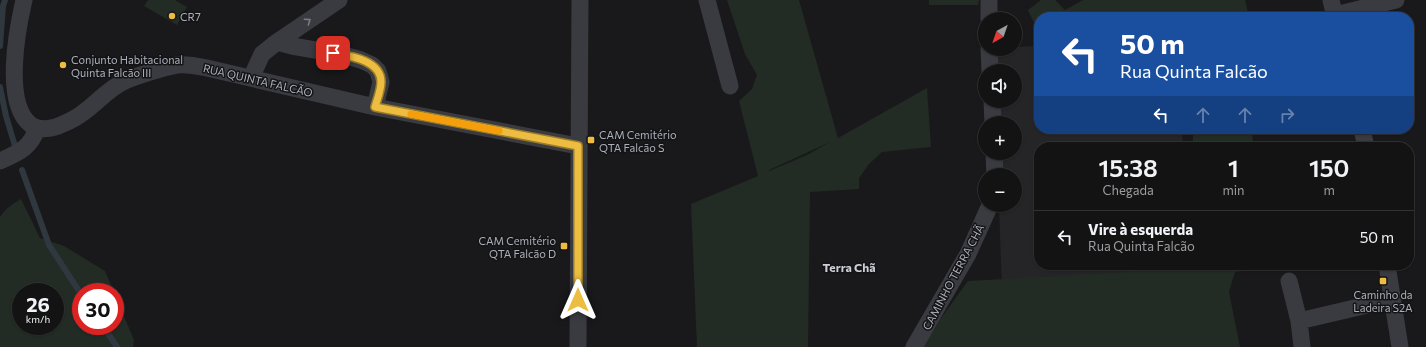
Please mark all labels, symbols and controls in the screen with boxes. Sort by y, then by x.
place label: CR7 [180,10,201,23]
marker: CR7 [167,11,177,21]
north arrow [978,12,1022,56]
map controls [978,12,1022,212]
one-way arrow [303,19,310,26]
text: 50 m [1120,26,1185,60]
icon: left [1054,28,1106,80]
pin [316,36,350,70]
icon: arrive [322,42,344,64]
place label: Conjunto Habitacional Quinta Falcão III [71,53,183,79]
marker: Conjunto Habitacional Quinta Falcão III [58,60,68,70]
text: Rua Quinta Falcão [1120,60,1268,82]
street label: RUA QUINTA FALCÃO [202,61,314,99]
button: sound [978,64,1022,108]
icon: left [1150,104,1172,126]
icon: ahead [1192,104,1214,126]
icon: ahead [1234,104,1256,126]
icon: right [1276,104,1298,126]
button: + [978,116,1022,160]
place label: CAM Cemitério QTA Falcão S [599,128,677,154]
marker: CAM Cemitério QTA Falcão S [586,135,596,145]
text: 15:38 [1099,153,1158,182]
text: 1 [1228,153,1239,182]
text: 150 [1309,153,1349,182]
button: − [978,168,1022,212]
text: Chegada [1103,182,1154,198]
text: min [1222,182,1245,198]
text: m [1324,182,1335,198]
text: Vire à esquerda [1088,220,1193,238]
street label: CAMINHO TERRA CHÃ [920,222,987,332]
icon: left [1054,226,1076,248]
text: 50 m [1360,228,1394,246]
place label: CAM Cemitério QTA Falcão D [478,234,556,260]
text: Rua Quinta Falcão [1088,238,1195,254]
marker: CAM Cemitério QTA Falcão D [559,241,569,251]
district label: Terra Chã [823,260,875,274]
marker: Caminho da Ladeira S2A [1378,276,1388,286]
position arrow [557,279,599,321]
speed limit sign: 30 [72,283,124,335]
place label: Caminho da Ladeira S2A [1353,288,1413,314]
text: 26 [26,292,50,316]
text: km/h [26,313,50,325]

